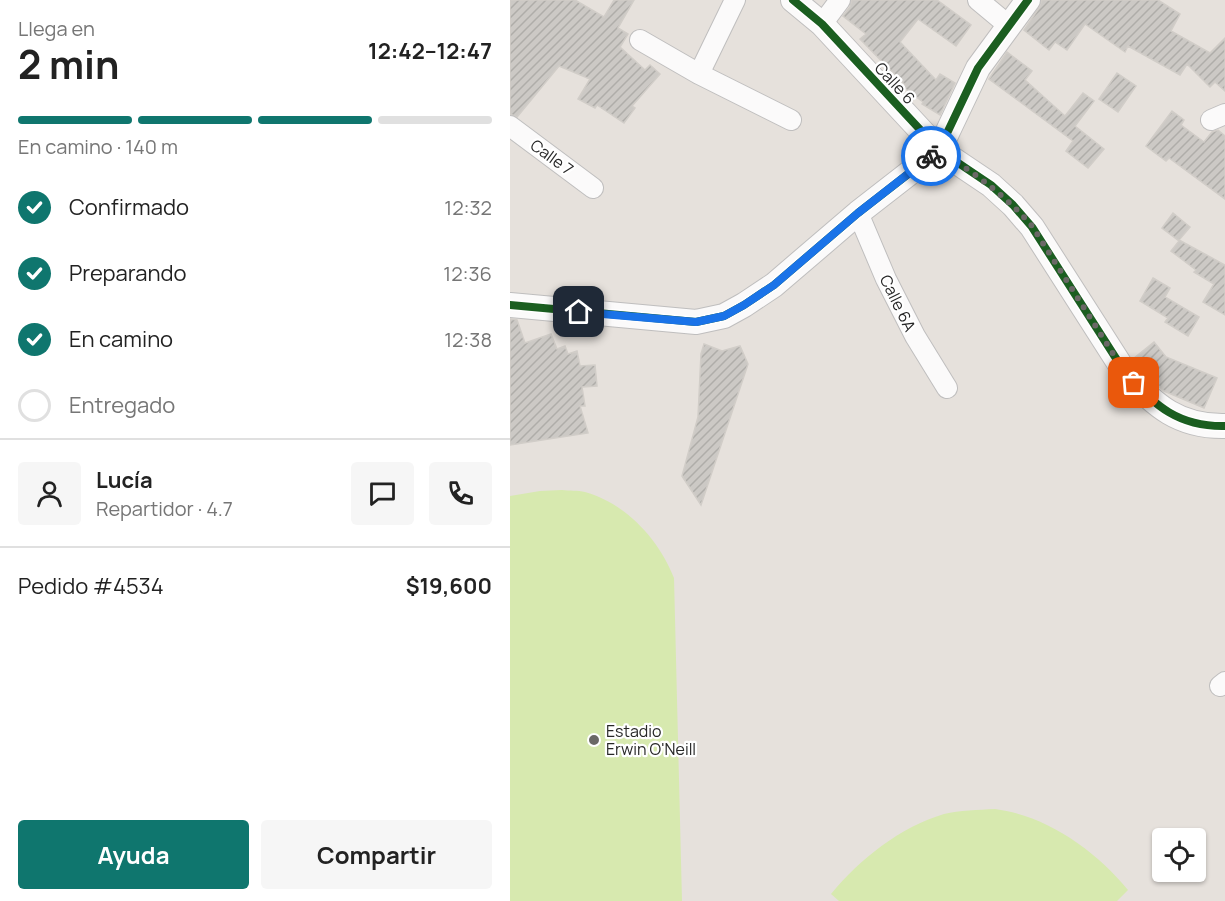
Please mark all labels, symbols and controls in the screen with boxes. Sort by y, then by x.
text: Llega en [18,15,95,42]
text: 12:42–12:47 [368,36,492,66]
text: 2 min [18,37,119,91]
street label: Calle 6 [870,57,920,109]
courier [901,126,961,186]
text: En camino · 140 m [18,133,178,160]
street label: Calle 7 [526,134,578,180]
icon: bike [915,140,948,173]
icon: check [18,191,51,224]
text: Confirmado [69,192,189,222]
text: 12:32 [444,194,492,221]
icon: check [18,257,51,290]
text: Preparando [69,258,187,288]
text: 12:36 [443,260,492,287]
street label: Calle 6A [875,271,921,335]
pin [553,286,604,337]
icon: home [562,295,595,328]
icon: check [18,323,51,356]
text: En camino [69,324,173,354]
text: 12:38 [444,326,492,353]
pin [1108,357,1159,408]
icon: bag [1117,366,1150,399]
text: Entregado [69,390,175,420]
button: person [18,462,81,525]
button: chat [351,462,414,525]
button: phone [429,462,492,525]
text: Lucía [96,465,153,495]
text: Repartidor · 4.7 [96,495,233,522]
text: Pedido #4534 [18,571,164,601]
text: $19,600 [406,571,492,601]
place label: Estadio Erwin O'Neill [606,720,696,760]
marker: Estadio Erwin O'Neill [587,733,601,747]
button: Ayuda [18,820,249,889]
button: Compartir [261,820,492,889]
map controls [1152,828,1206,882]
button: locate [1152,828,1206,882]

